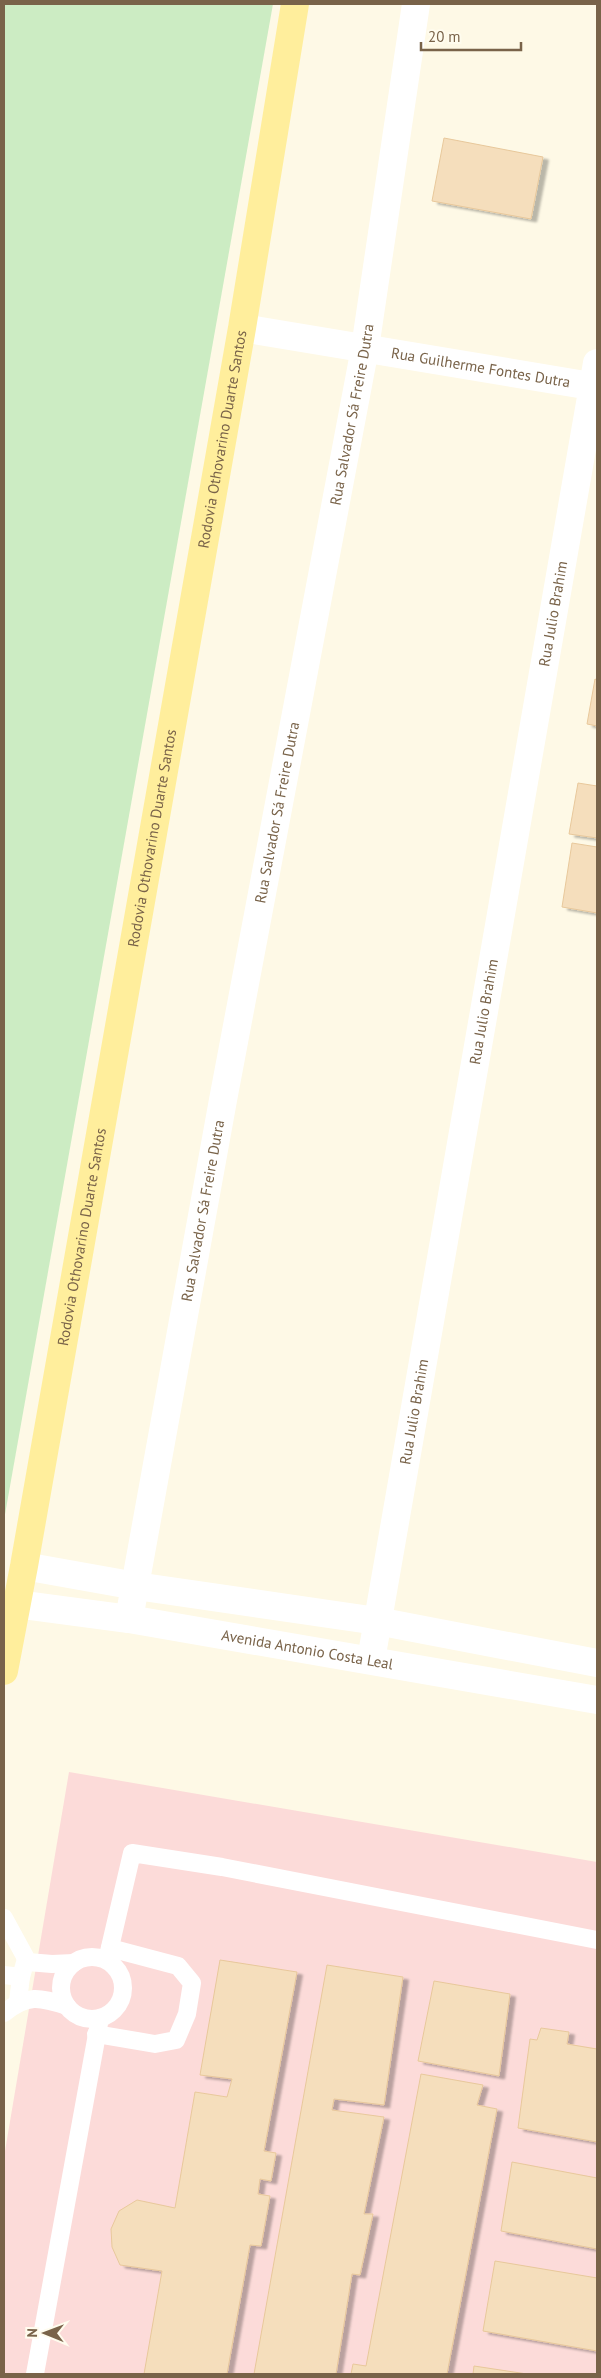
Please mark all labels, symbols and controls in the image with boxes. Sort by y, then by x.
scale bar [421,20,521,52]
text: 20 m [428,27,461,46]
street label: Rua Salvador Sá Freire Dutra [326,322,377,507]
street label: Rodovia Othovarino Duarte Santos [193,329,250,550]
street label: Rua Guilherme Fontes Dutra [390,343,572,391]
street label: Rua Julio Brahim [534,559,571,668]
street label: Rua Salvador Sá Freire Dutra [250,720,303,905]
street label: Rodovia Othovarino Duarte Santos [123,728,180,948]
street label: Rua Julio Brahim [465,957,502,1066]
street label: Rua Salvador Sá Freire Dutra [177,1118,228,1303]
street label: Rodovia Othovarino Duarte Santos [53,1126,110,1347]
street label: Rua Julio Brahim [395,1357,432,1466]
street label: Avenida Antonio Costa Leal [220,1625,395,1674]
north arrow [20,2308,70,2358]
text: N [23,2328,41,2338]

